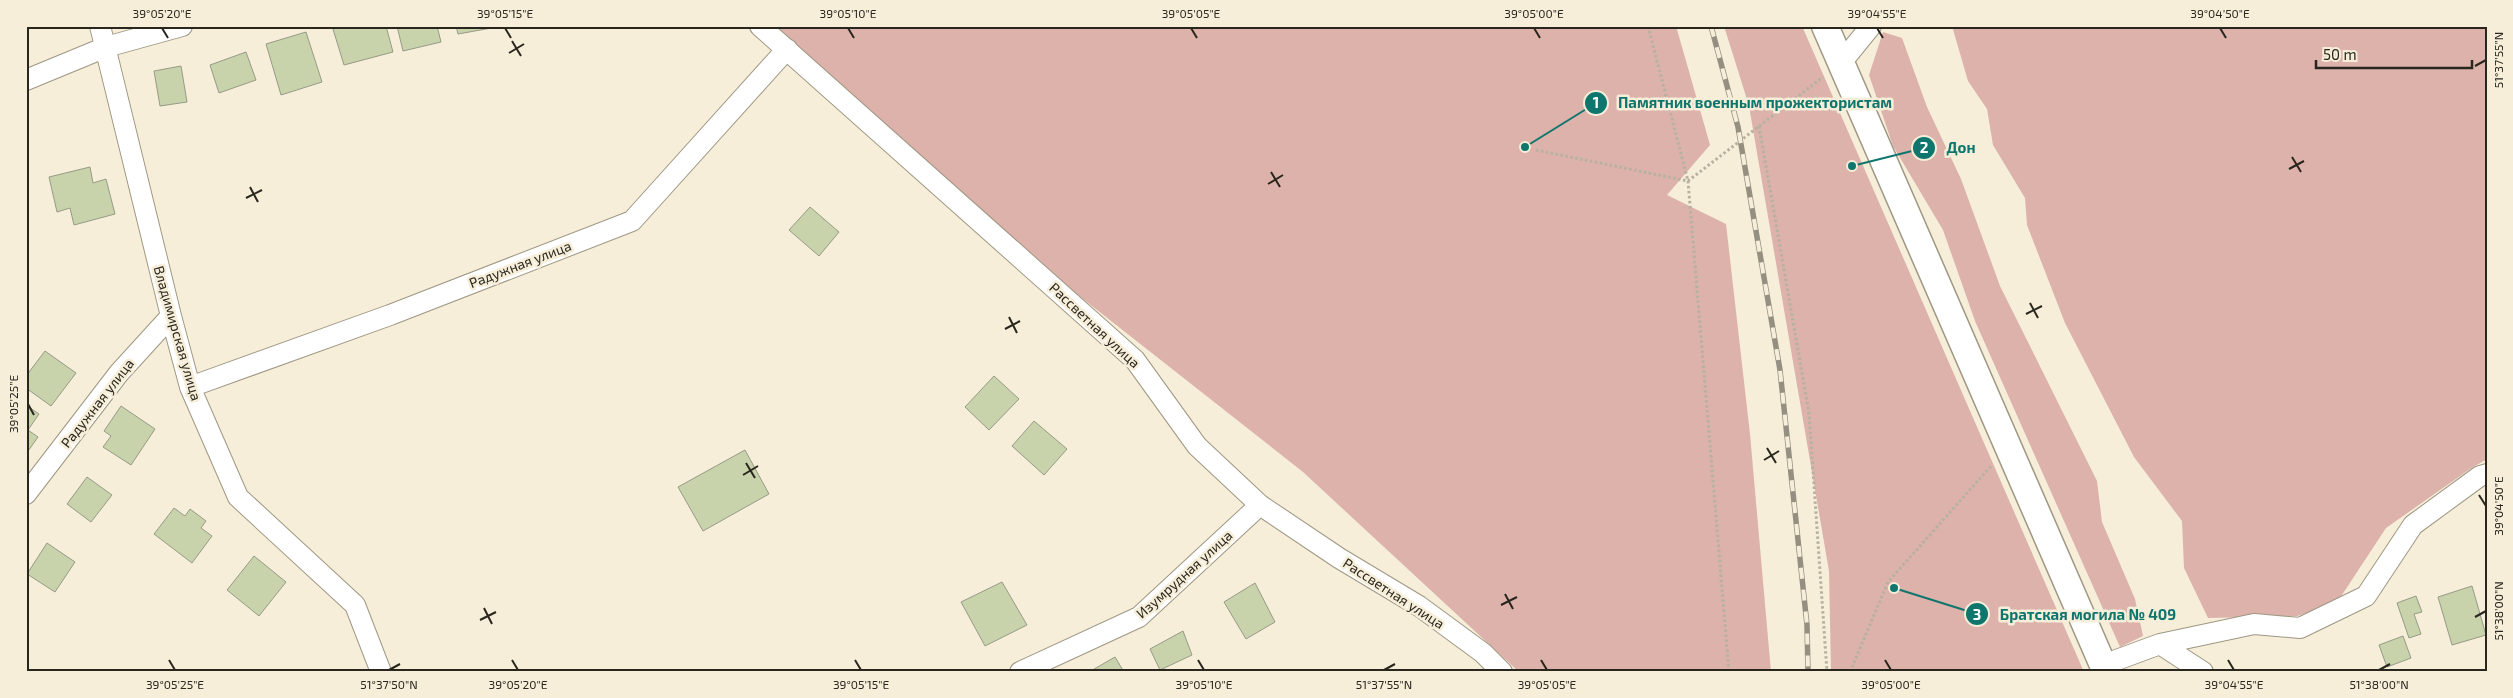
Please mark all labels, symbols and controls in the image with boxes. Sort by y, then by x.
text: 39°05'20"E [132,6,192,20]
text: 39°05'15"E [477,6,533,20]
text: 39°05'10"E [819,6,877,20]
text: 39°05'05"E [1162,6,1221,20]
text: 39°05'00"E [1504,6,1564,20]
text: 39°04'55"E [1848,6,1907,20]
text: 39°04'50"E [2190,6,2250,20]
text: 51°37'55"N [2491,32,2505,88]
scale bar [2316,38,2472,70]
text: 50 m [2323,45,2357,63]
callout: Памятник военным прожектористам [1583,88,1902,118]
text: 1 [1593,93,1599,111]
text: Памятник военным прожектористам [1618,93,1892,111]
callout: Дон [1911,133,1985,163]
text: 2 [1920,138,1929,156]
text: Дон [1946,138,1976,156]
street label: Радужная улица [466,237,574,291]
street label: Владимирская улица [151,264,205,402]
street label: Рассветная улица [1046,279,1144,371]
street label: Радужная улица [57,355,137,451]
text: 39°05'25"E [6,375,20,433]
text: 39°04'50"E [2491,476,2505,536]
street label: Изумрудная улица [1132,526,1236,622]
street label: Рассветная улица [1340,554,1448,632]
text: 51°38'00"N [2491,581,2505,641]
callout: Братская могила № 409 [1965,599,2186,629]
text: 3 [1973,605,1981,623]
text: Братская могила № 409 [2000,605,2176,623]
text: 39°05'25"E [146,677,204,691]
text: 51°37'50"N [360,677,418,691]
text: 39°05'20"E [488,677,548,691]
text: 39°05'15"E [833,677,889,691]
text: 39°05'10"E [1175,677,1233,691]
text: 51°37'55"N [1356,677,1412,691]
text: 39°05'05"E [1518,677,1577,691]
text: 39°05'00"E [1861,677,1921,691]
text: 39°04'55"E [2205,677,2264,691]
text: 51°38'00"N [2349,677,2409,691]

